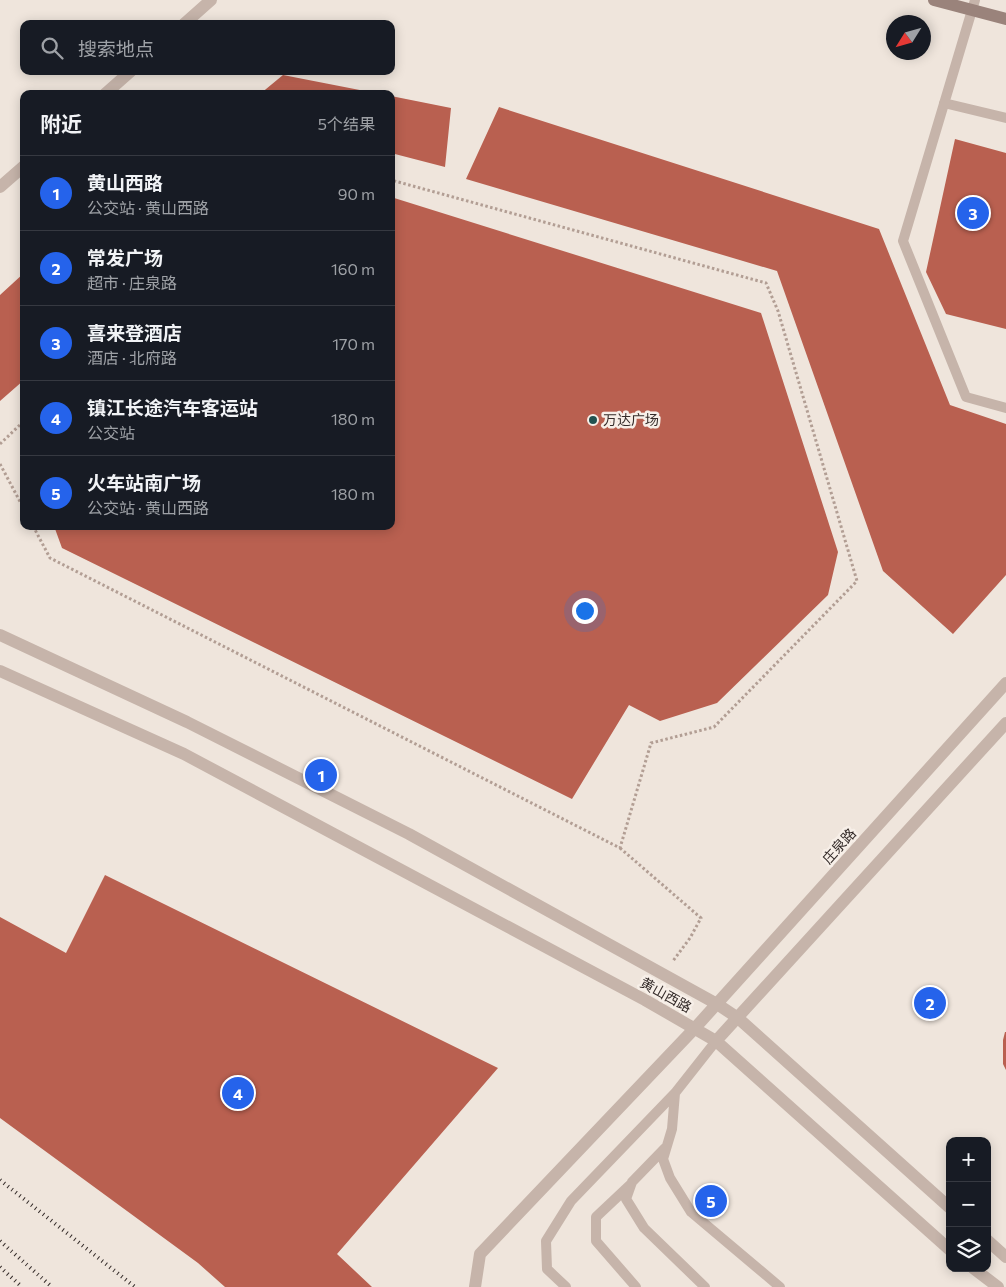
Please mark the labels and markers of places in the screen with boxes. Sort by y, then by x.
pin: 3 [957,194,989,232]
place label: 万达广场 [603,411,659,428]
marker: 万达广场 [587,414,599,426]
pin: 1 [305,756,337,794]
pin: 2 [914,984,946,1022]
pin: 4 [222,1074,254,1112]
pin: 5 [695,1182,727,1220]

